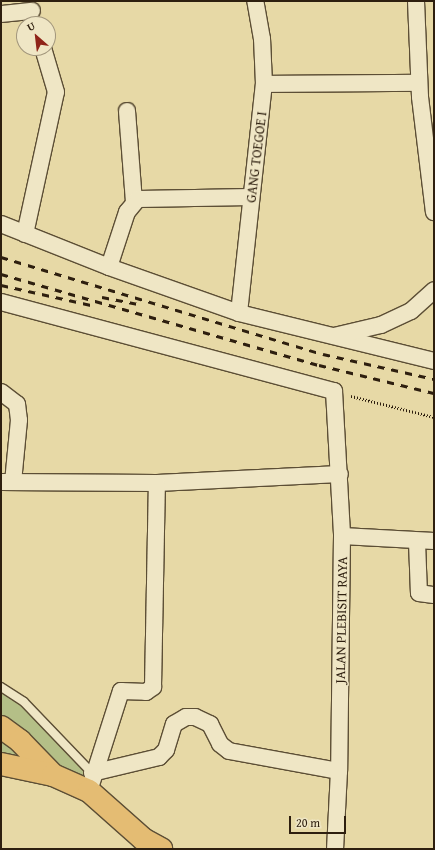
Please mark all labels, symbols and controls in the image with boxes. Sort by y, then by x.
north arrow [16,16,56,56]
text: U [24,17,38,35]
street label: GANG TOEGOE I [242,110,270,204]
street label: JALAN PLEBISIT RAYA [331,556,351,684]
scale bar [291,808,348,834]
text: 20 m [296,814,320,831]

